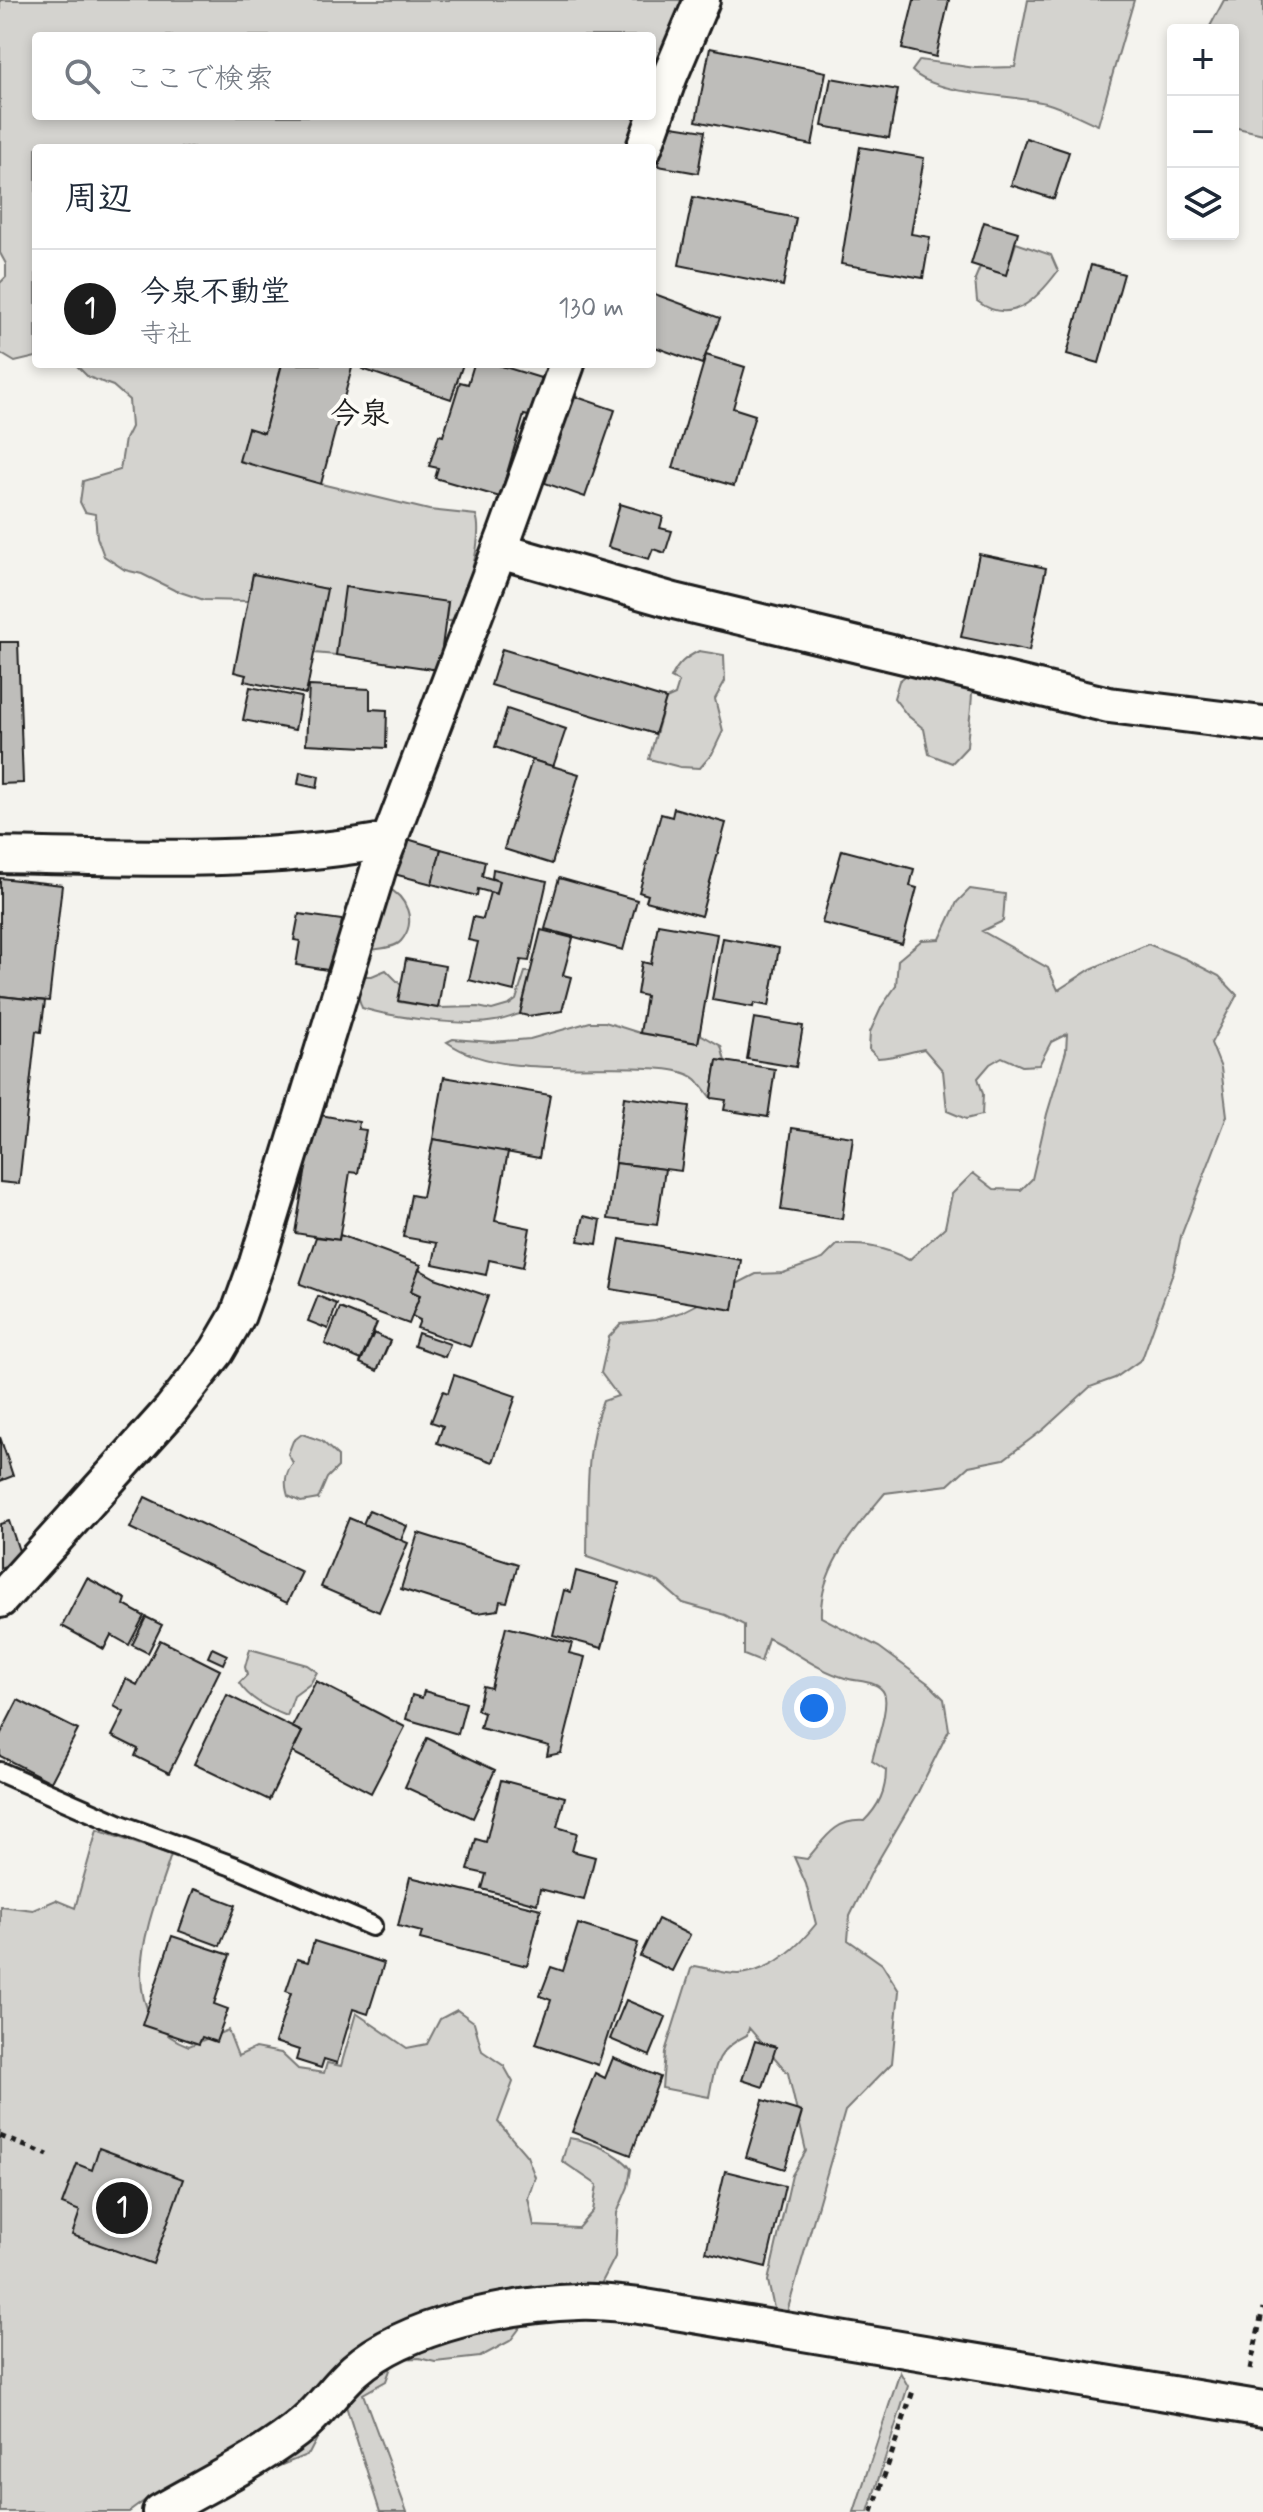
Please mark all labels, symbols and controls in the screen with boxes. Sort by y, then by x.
map controls [1167,24,1239,240]
button: + [1167,24,1239,96]
search box [32,32,656,120]
icon: search [60,54,104,98]
text: ここで検索 [124,60,274,99]
button: − [1167,96,1239,168]
button: layers [1167,168,1239,240]
text: 周辺 [64,177,132,222]
text: 今泉不動堂 [140,273,290,312]
text: 1 [84,292,96,326]
text: 130 m [558,292,624,326]
text: 寺社 [140,318,192,352]
district label: 今泉 [330,395,390,434]
your location [794,1688,834,1728]
pin: 1 [96,2178,148,2238]

